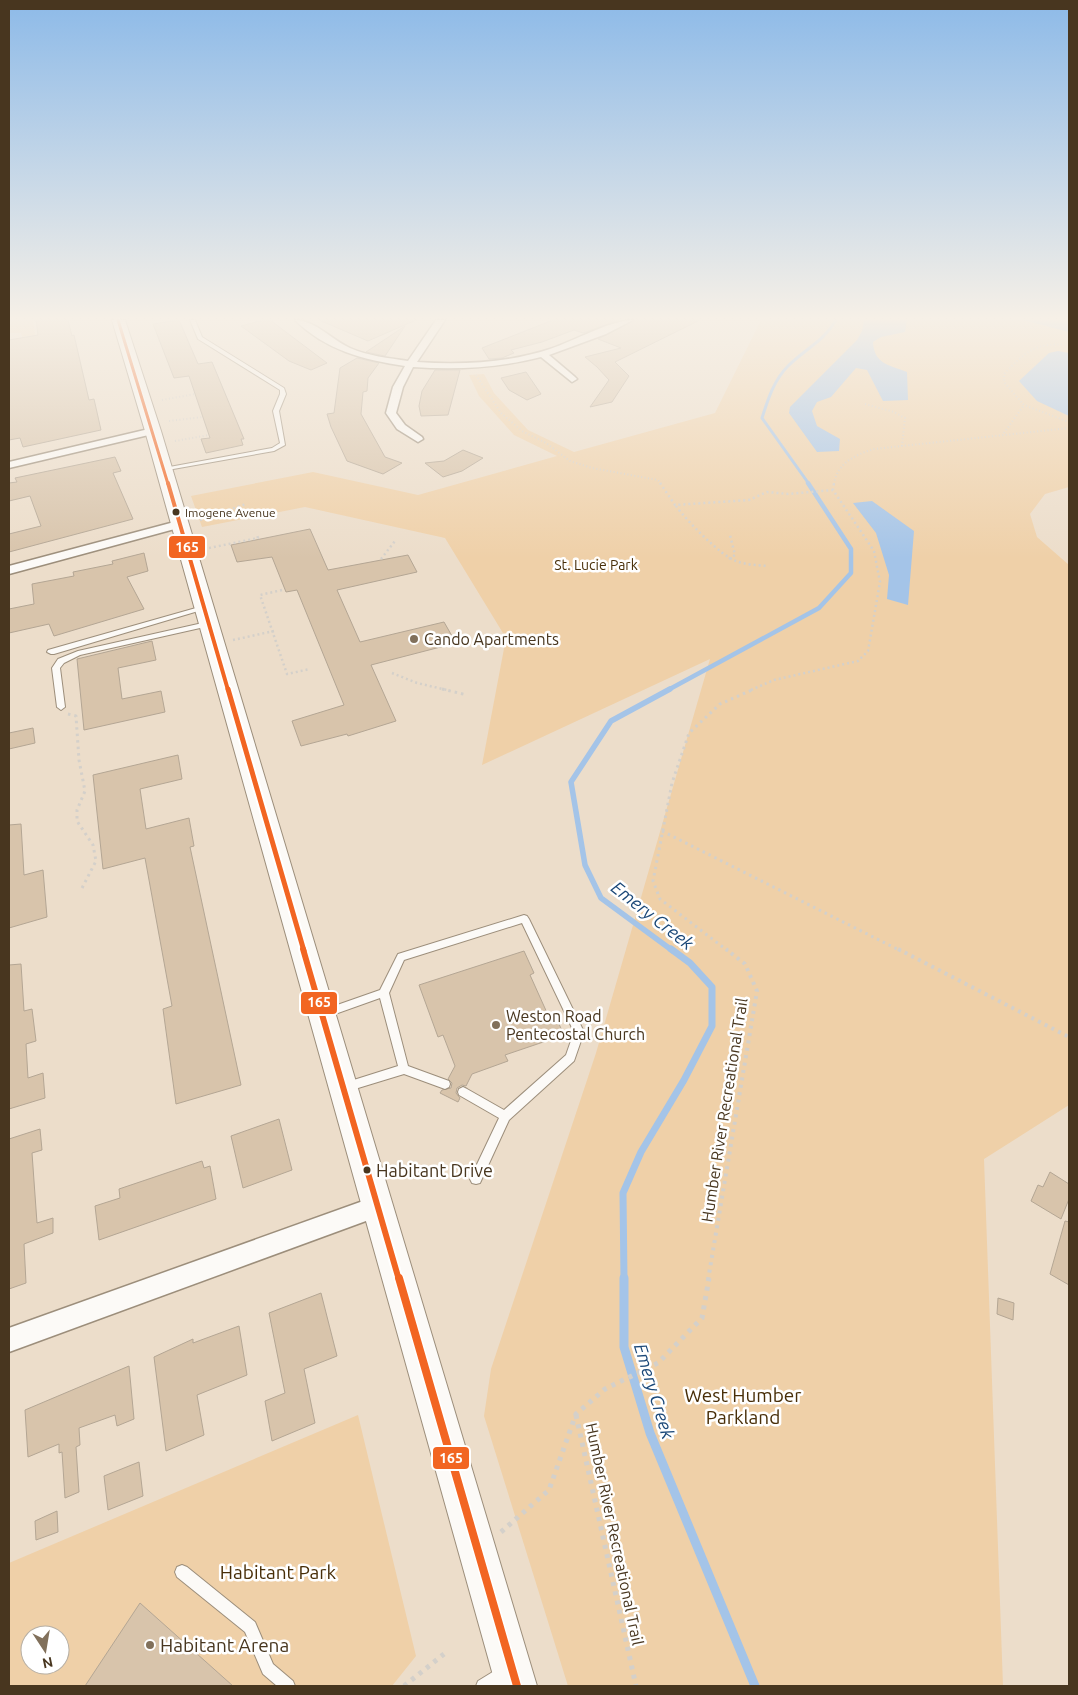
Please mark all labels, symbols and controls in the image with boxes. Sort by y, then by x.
place label: Imogene Avenue [185,506,276,519]
marker: Imogene Avenue [171,507,181,517]
line badge: 165 [168,535,206,559]
text: 165 [175,539,199,555]
park label: St. Lucie Park [554,557,638,573]
place label: Cando Apartments [424,630,559,648]
marker: Cando Apartments [408,633,420,645]
water label: Emery Creek [608,877,699,954]
line badge: 165 [300,991,338,1015]
text: 165 [307,994,331,1010]
street label: Humber River Recreational Trail [697,997,751,1223]
place label: Weston Road Pentecostal Church [506,1007,645,1043]
marker: Weston Road Pentecostal Church [490,1019,502,1031]
place label: Habitant Drive [376,1160,493,1180]
marker: Habitant Drive [362,1165,372,1175]
water label: Emery Creek [631,1341,679,1442]
park label: West Humber Parkland [684,1384,802,1428]
street label: Humber River Recreational Trail [583,1421,647,1647]
line badge: 165 [432,1446,470,1470]
text: 165 [439,1450,463,1466]
park label: Habitant Park [220,1561,337,1583]
north arrow [20,1625,70,1675]
place label: Habitant Arena [160,1634,289,1656]
marker: Habitant Arena [144,1639,156,1651]
text: N [41,1654,54,1672]

